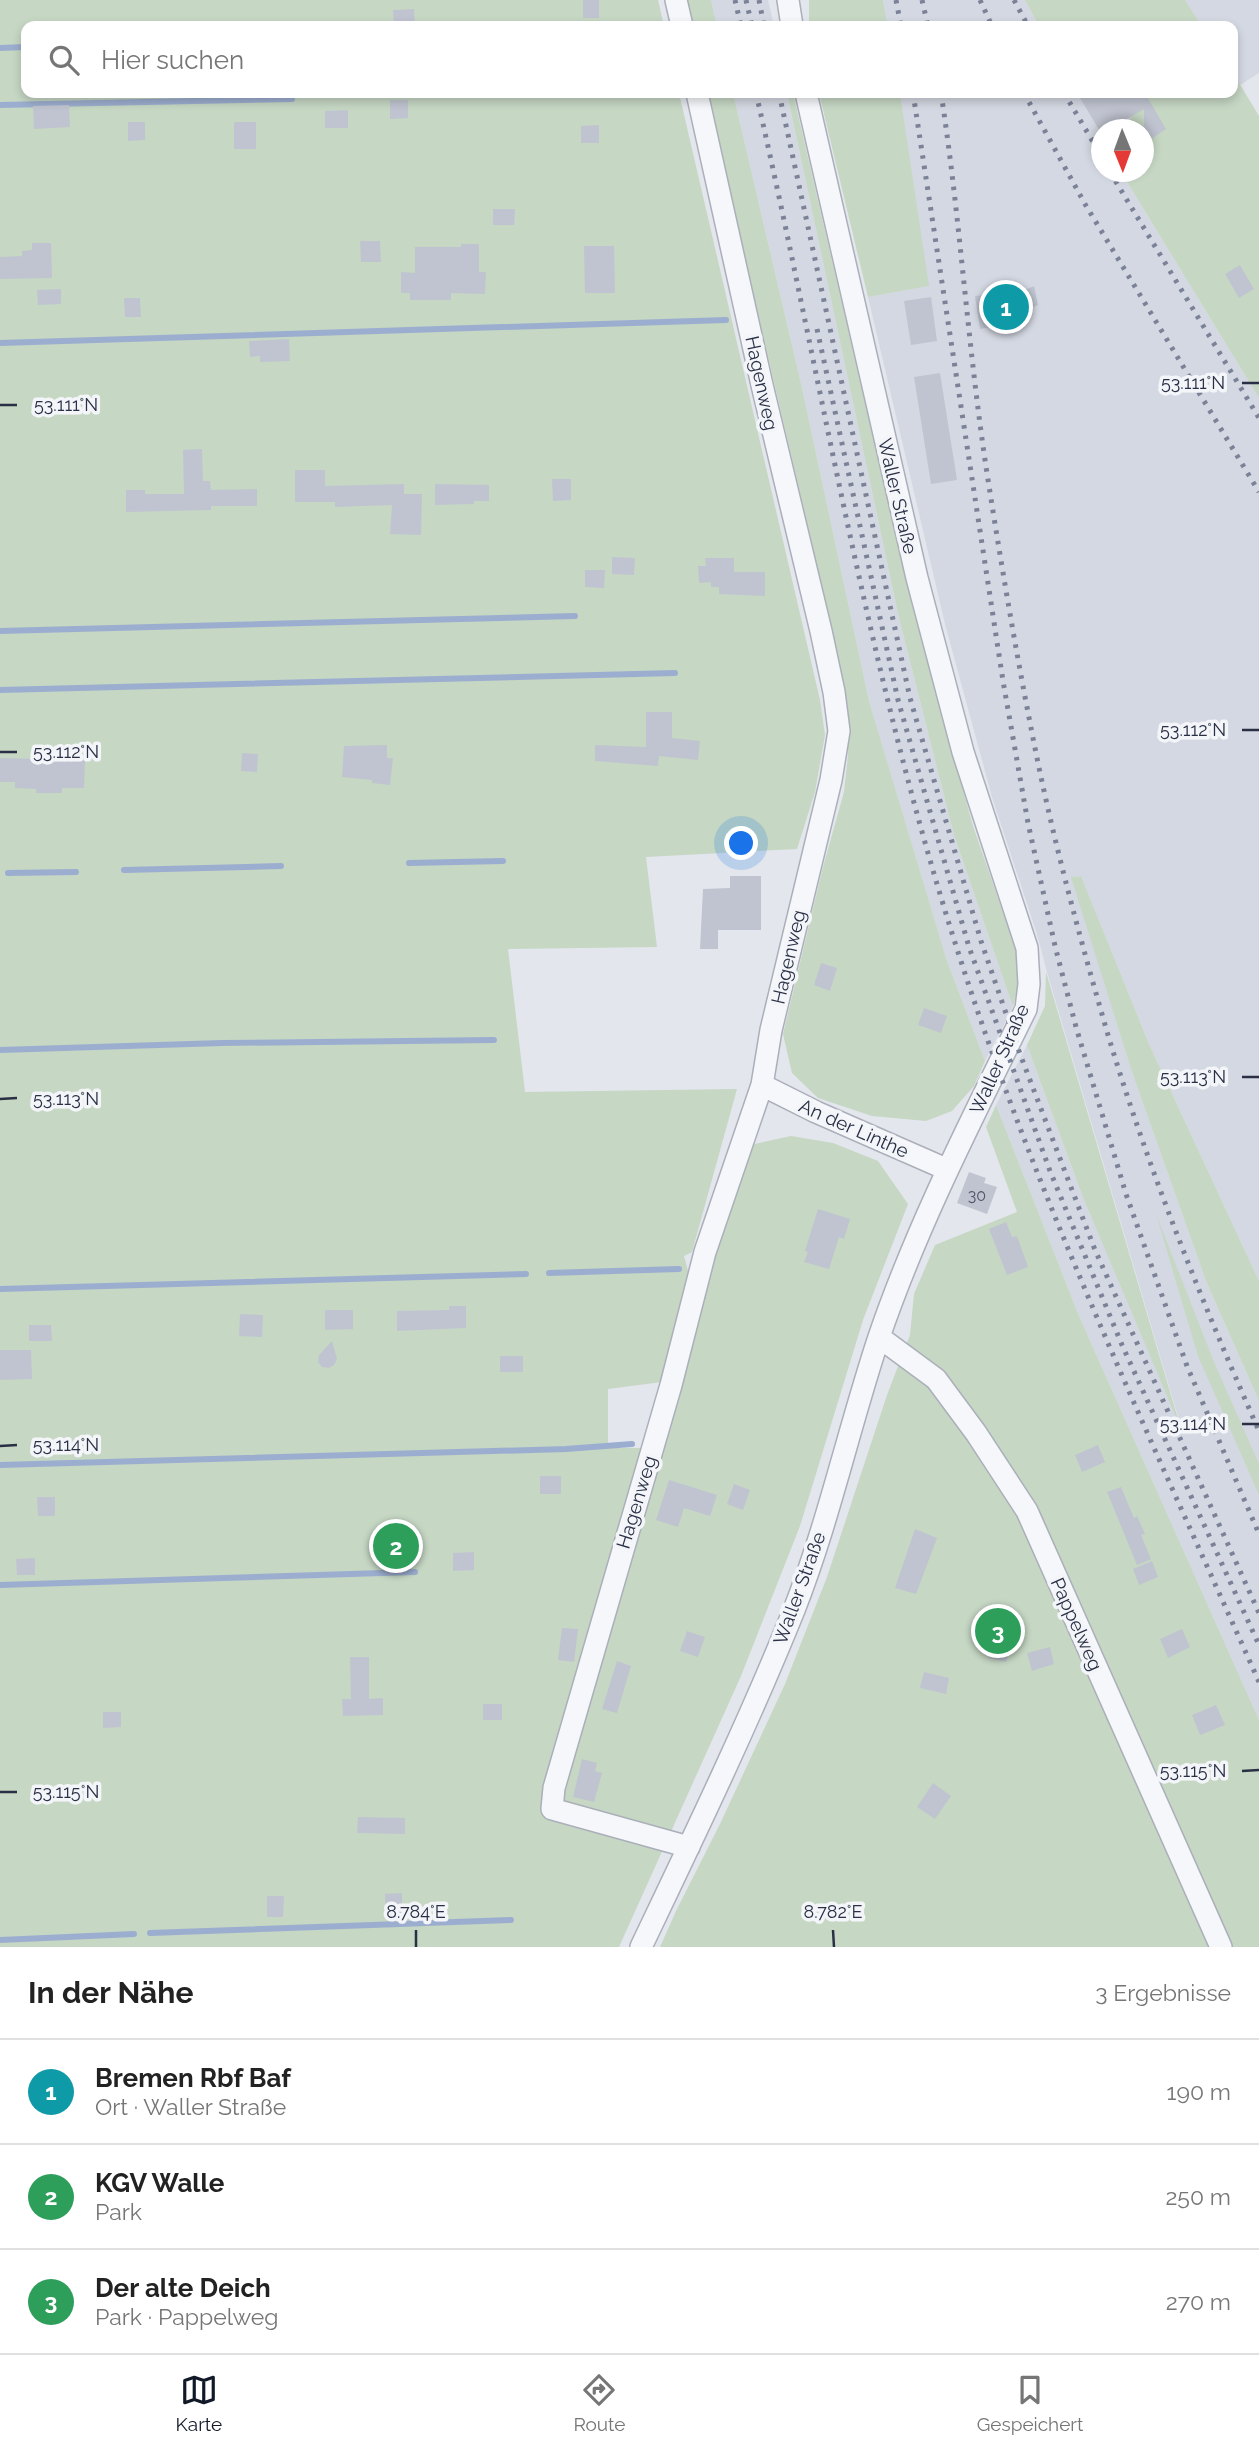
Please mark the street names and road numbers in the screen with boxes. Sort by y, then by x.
street label: Hagenweg [741,334,783,432]
street label: Waller Straße [874,436,922,556]
street label: Hagenweg [766,908,810,1006]
street label: Waller Straße [965,1001,1033,1117]
street label: An der Linthe [796,1094,912,1162]
street label: Hagenweg [611,1453,661,1551]
street label: Waller Straße [768,1529,830,1647]
street label: Pappelweg [1047,1574,1107,1674]

